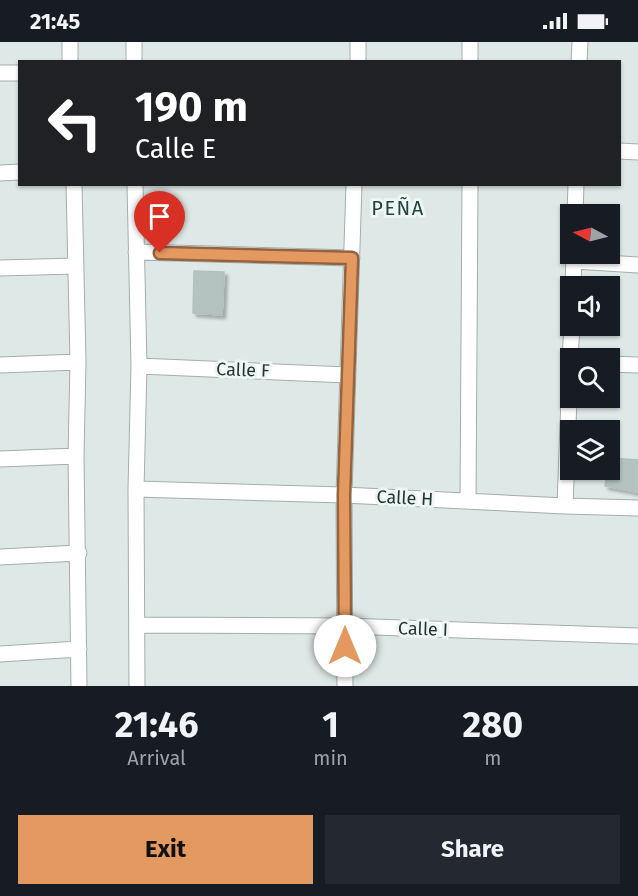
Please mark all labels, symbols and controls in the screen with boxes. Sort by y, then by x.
text: 21:45 [30,8,80,35]
text: 190 m [135,82,248,132]
icon: left [36,84,114,162]
text: Calle E [135,133,216,165]
pin [134,191,185,253]
district label: PEÑA [371,196,425,220]
icon: arrive [143,200,176,233]
north arrow [560,204,620,264]
map controls [560,204,620,480]
button: sound [560,276,620,336]
button: search [560,348,620,408]
street label: Calle F [216,358,270,382]
button: layers [560,420,620,480]
street label: Calle H [376,486,434,510]
position arrow [313,614,377,678]
street label: Calle I [398,617,448,641]
text: 21:46 [115,703,198,747]
text: 1 [322,703,339,747]
text: 280 [463,703,523,747]
text: Arrival [127,746,186,770]
text: min [313,746,348,770]
text: m [484,746,501,770]
button: Exit [18,815,313,884]
button: Share [325,815,620,884]

